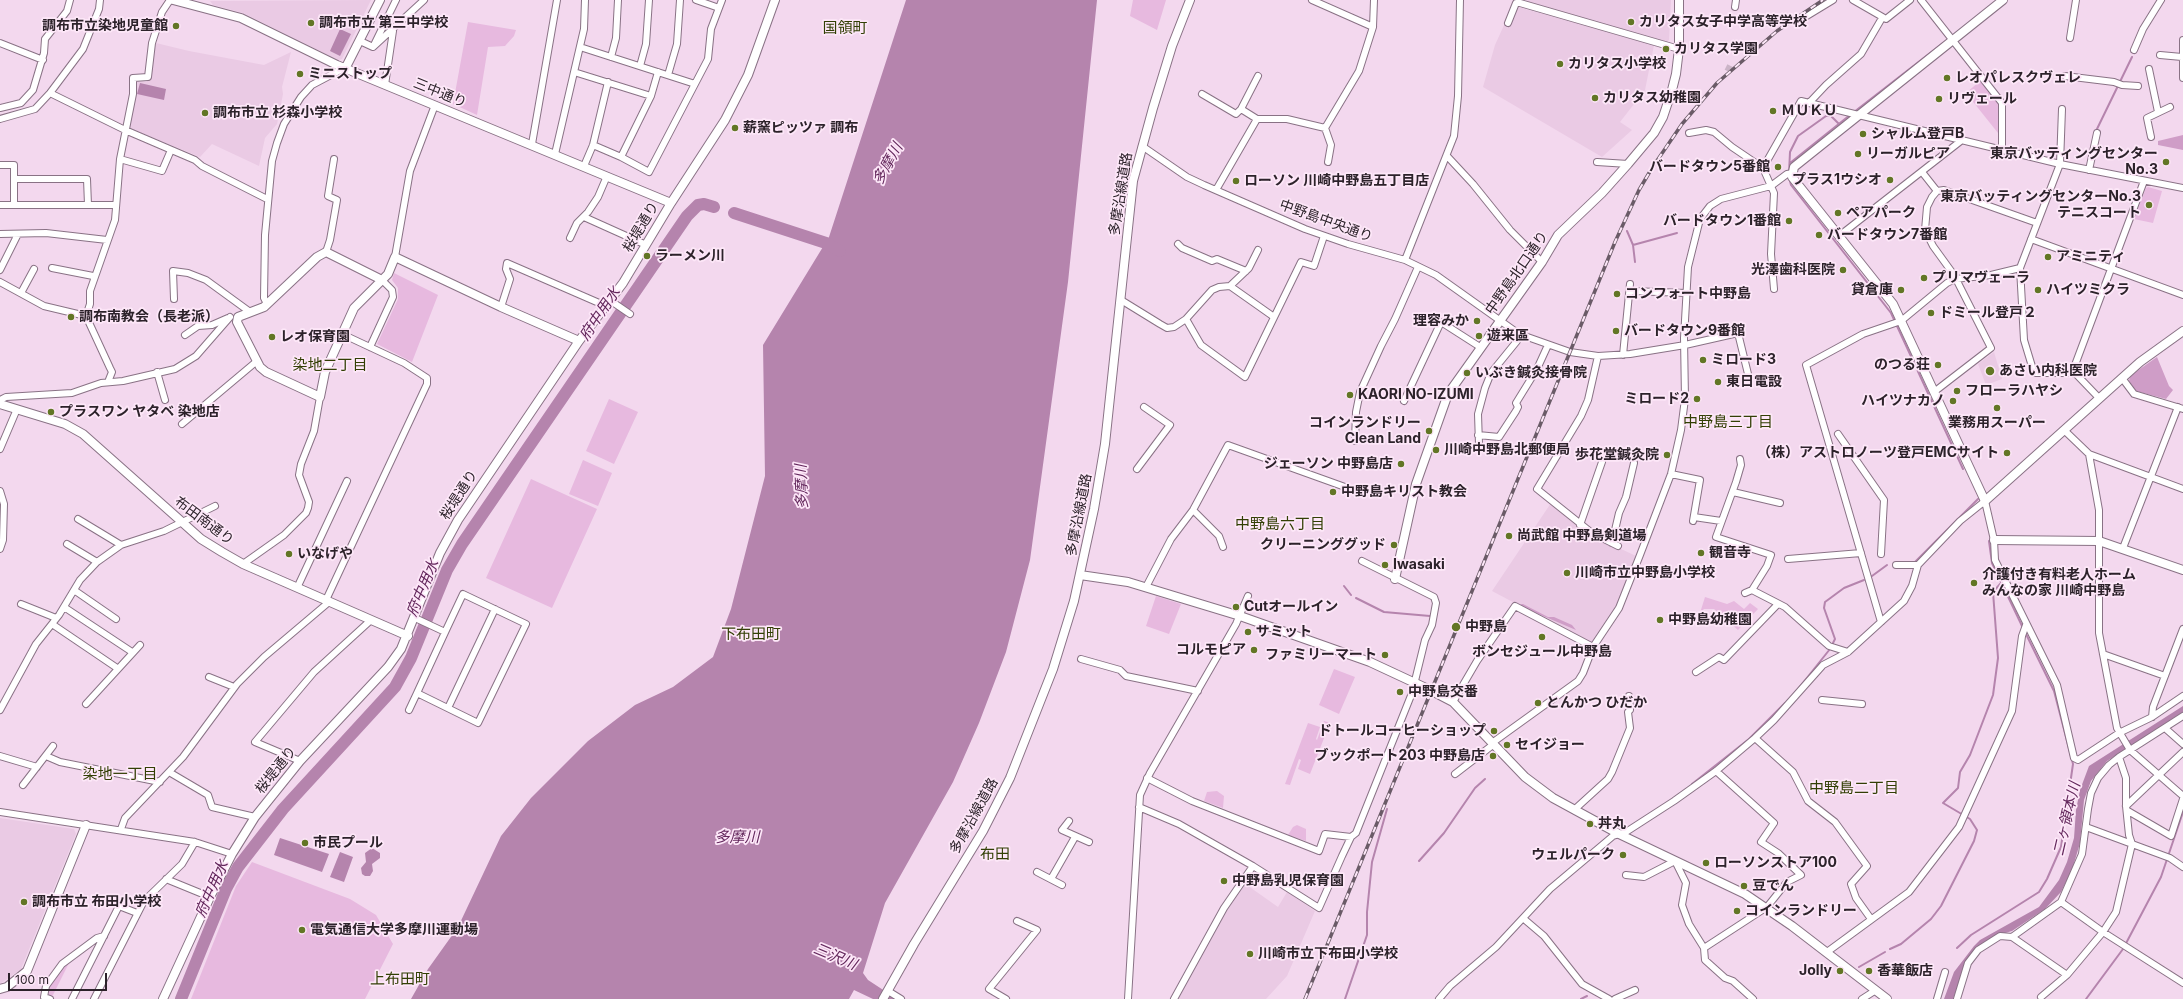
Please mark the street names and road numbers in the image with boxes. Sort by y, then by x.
street label: 三中通り [411,75,469,111]
street label: 多摩沿線道路 [1106,151,1136,237]
street label: 中野島中央通り [1277,196,1375,246]
street label: 桜堤通り [619,199,663,255]
street label: 中野島北口通り [1482,228,1552,318]
street label: 桜堤通り [437,467,481,523]
street label: 多摩沿線道路 [1063,472,1095,558]
street label: 布田南通り [171,493,237,549]
street label: 桜堤通り [252,743,300,797]
street label: 多摩沿線道路 [946,775,1002,857]

